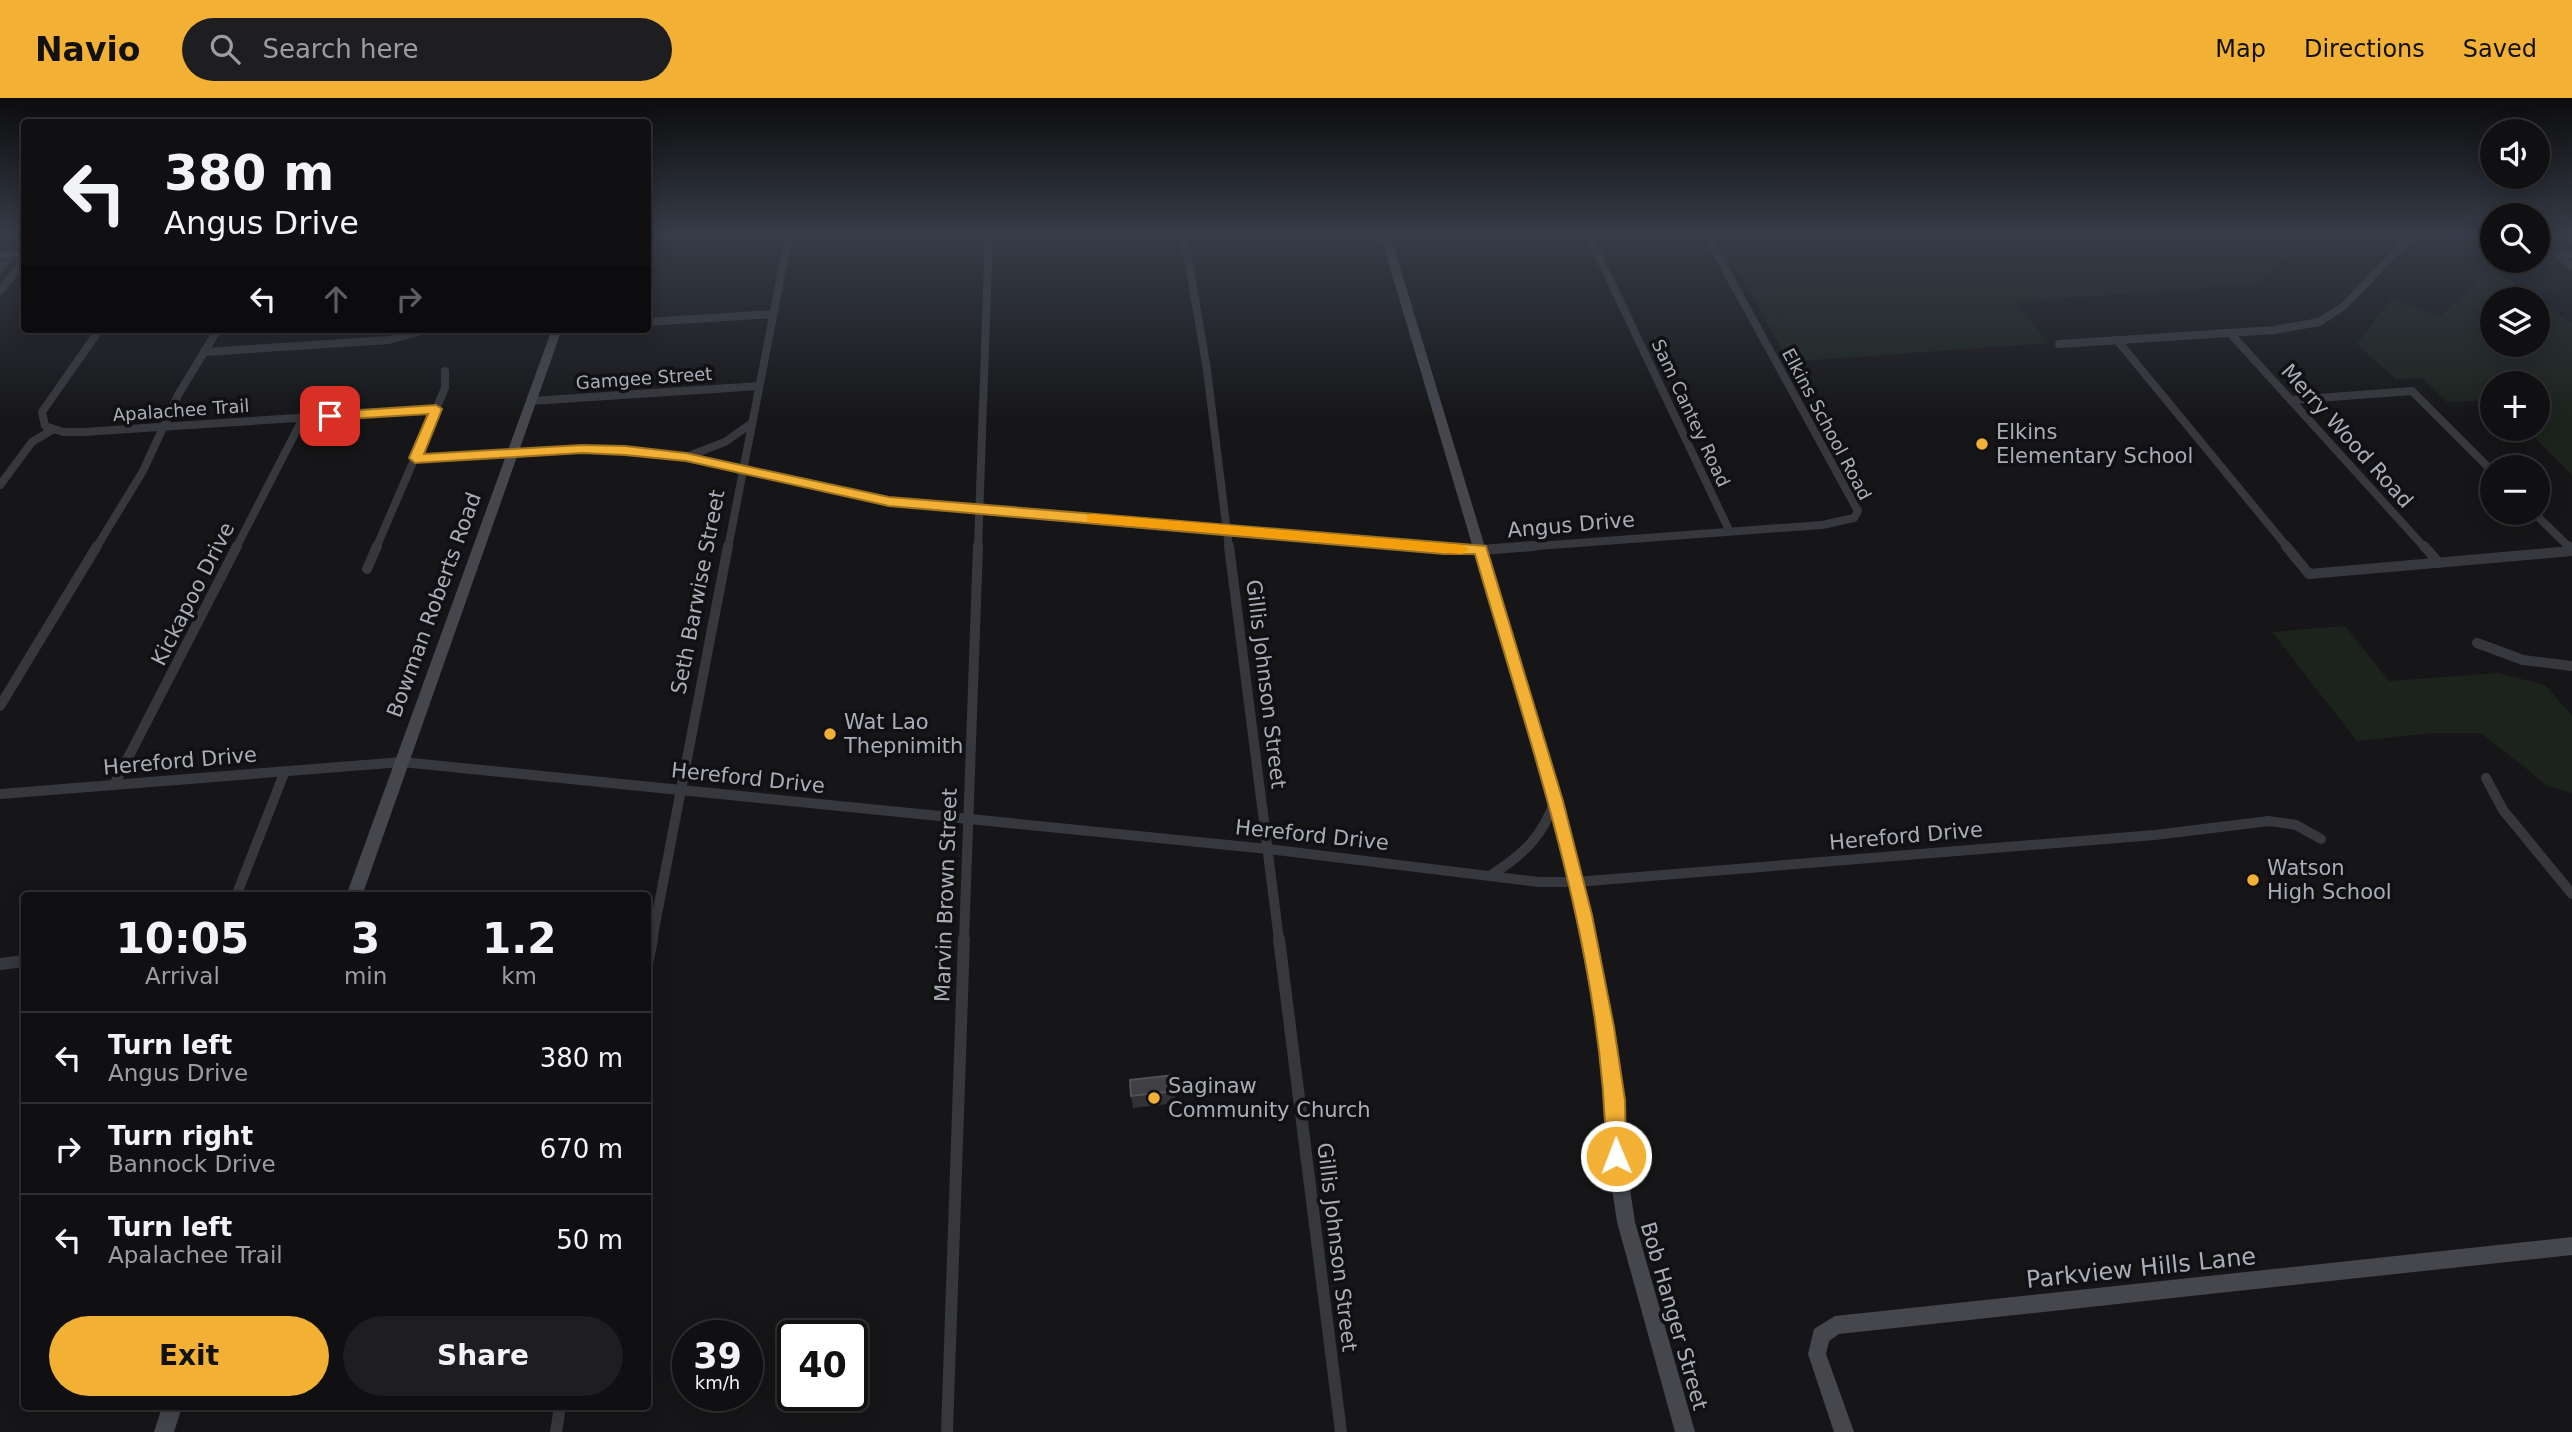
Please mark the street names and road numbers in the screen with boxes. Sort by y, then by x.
street label: Sam Cantey Road [1648,336,1734,490]
street label: Elkins School Road [1778,344,1876,504]
street label: Merry Wood Road [2276,359,2418,513]
street label: Gamgee Street [575,363,713,393]
street label: Apalachee Trail [112,395,250,425]
street label: Seth Barwise Street [666,488,730,696]
street label: Bowman Roberts Road [382,489,486,721]
street label: Angus Drive [1506,507,1636,543]
street label: Kickapoo Drive [147,518,239,670]
street label: Gillis Johnson Street [1241,578,1291,790]
street label: Hereford Drive [102,742,258,780]
street label: Hereford Drive [670,758,826,798]
street label: Marvin Brown Street [930,788,962,1002]
street label: Hereford Drive [1234,815,1390,855]
street label: Hereford Drive [1828,817,1984,855]
street label: Gillis Johnson Street [1312,1141,1362,1353]
street label: Bob Hanger Street [1636,1219,1712,1413]
street label: Parkview Hills Lane [2025,1242,2257,1294]

